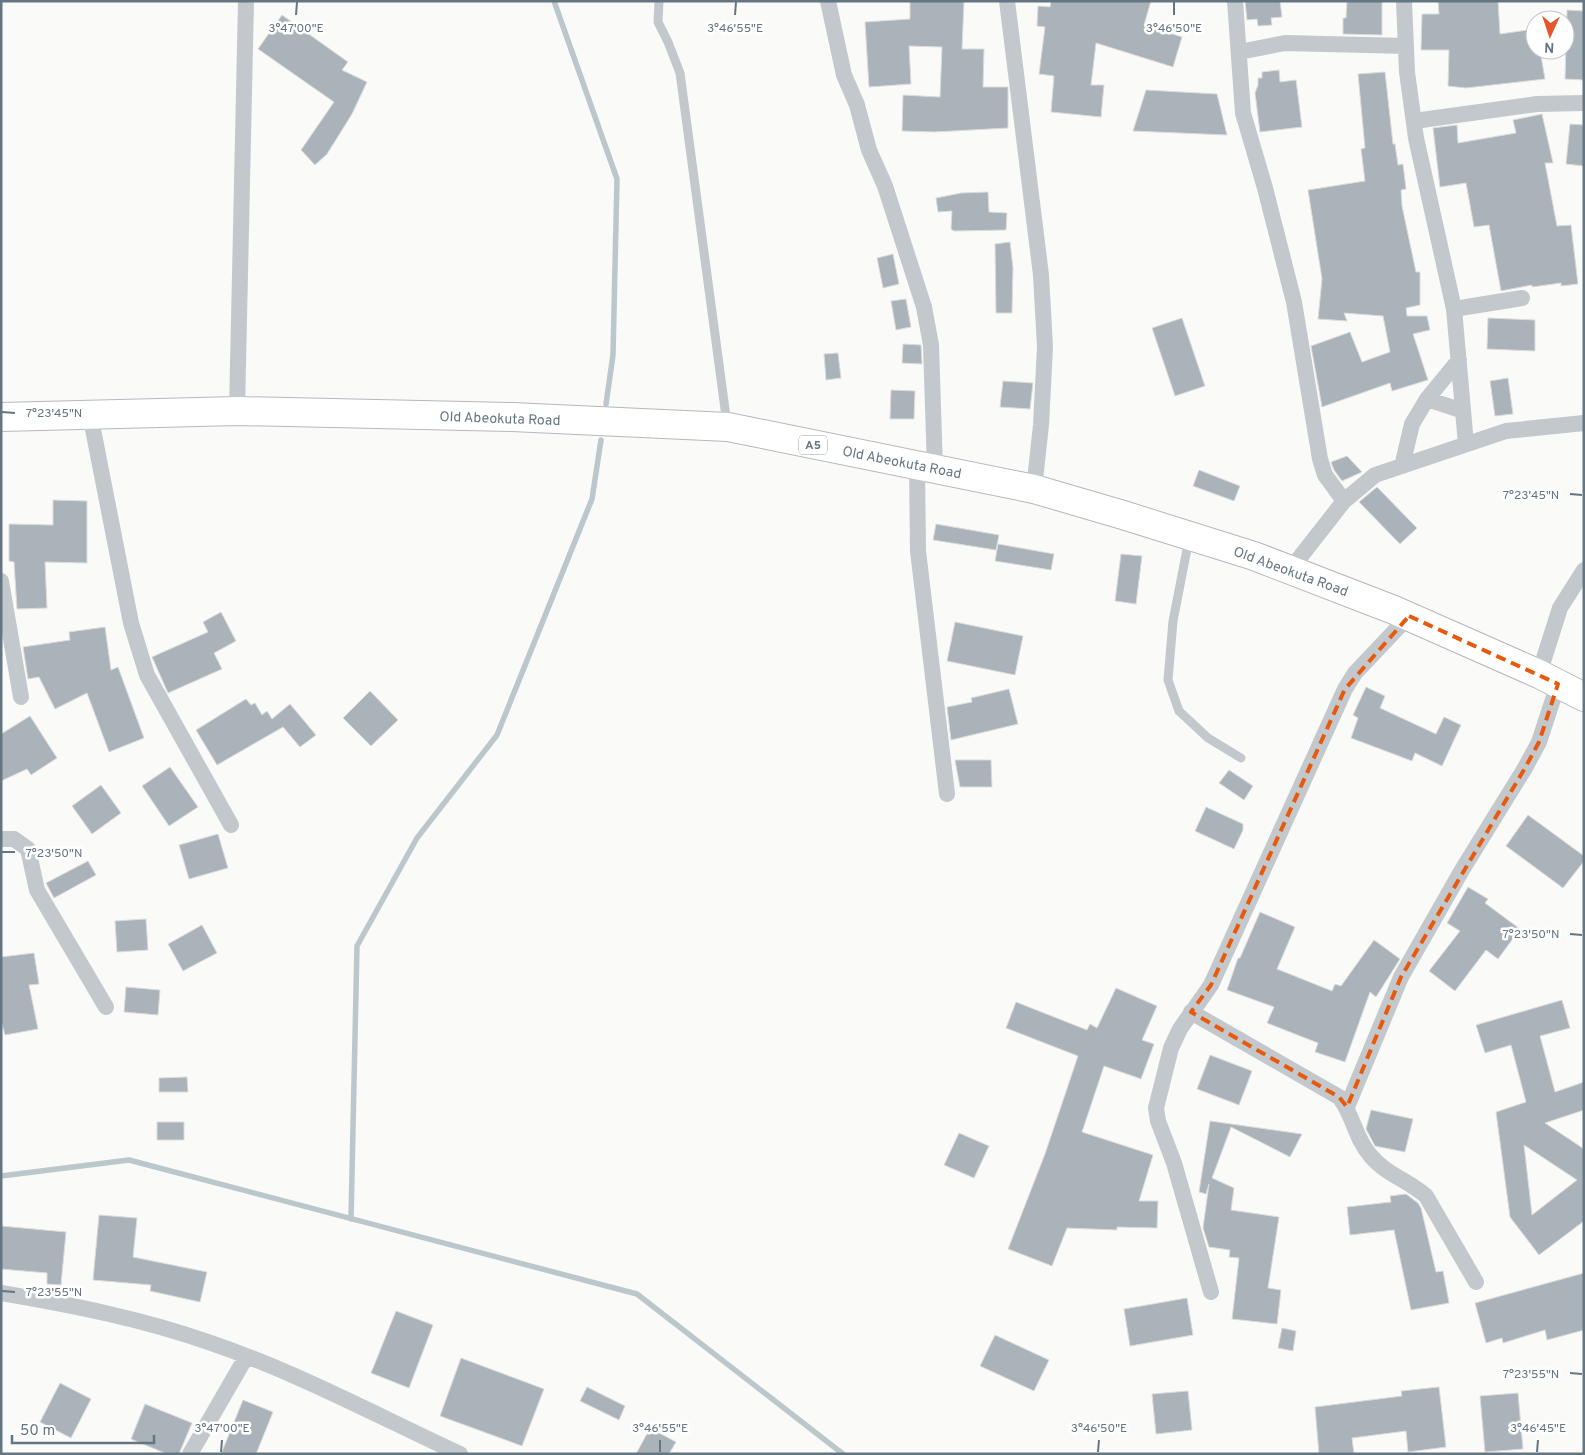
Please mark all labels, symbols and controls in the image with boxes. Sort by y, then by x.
north arrow [1525,10,1575,60]
text: 3°47'00"E [268,21,324,37]
text: 3°46'55"E [707,21,763,37]
text: 3°46'50"E [1146,21,1202,37]
text: N [1544,38,1555,55]
text: 7°23'45"N [26,406,82,422]
street label: Old Abeokuta Road [439,409,561,430]
road number: A5 [799,436,827,454]
street label: Old Abeokuta Road [841,444,963,483]
text: 7°23'45"N [1503,488,1559,504]
street label: Old Abeokuta Road [1231,544,1350,601]
text: 7°23'50"N [26,846,82,862]
text: 7°23'50"N [1503,927,1559,943]
text: 7°23'55"N [26,1285,82,1301]
text: 7°23'55"N [1503,1367,1559,1383]
scale bar [12,1412,155,1444]
text: 3°47'00"E [194,1421,250,1437]
text: 3°46'55"E [632,1421,688,1437]
text: 3°46'50"E [1071,1421,1127,1437]
text: 3°46'45"E [1510,1421,1566,1437]
text: 50 m [20,1422,55,1441]

